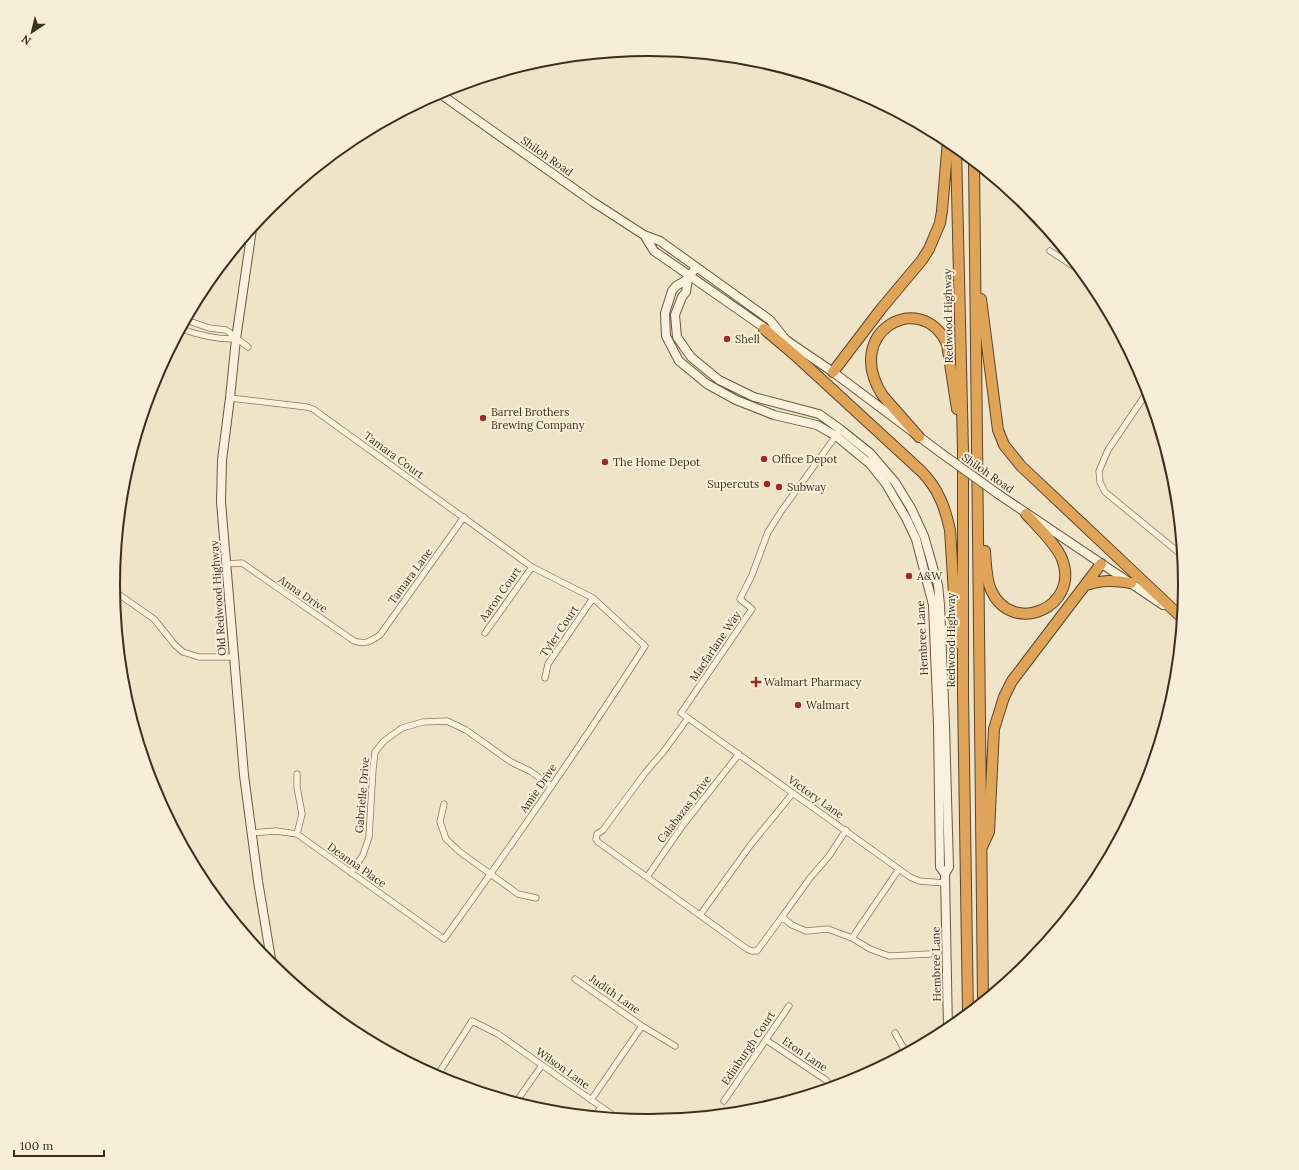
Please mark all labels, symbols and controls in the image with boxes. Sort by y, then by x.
north arrow [12,12,52,52]
text: N [18,32,34,48]
street label: Shiloh Road [518,133,576,179]
street label: Redwood Highway [940,268,956,364]
place label: Shell [735,332,760,346]
marker: Shell [722,334,732,344]
place label: Barrel Brothers Brewing Company [491,405,585,432]
marker: Barrel Brothers Brewing Company [478,413,488,423]
street label: Tamara Court [361,428,427,482]
street label: Shiloh Road [959,450,1017,496]
place label: Office Depot [772,452,838,466]
marker: Office Depot [759,454,769,464]
place label: The Home Depot [613,455,701,469]
marker: The Home Depot [600,457,610,467]
place label: Supercuts [707,477,759,491]
marker: Supercuts [762,479,772,489]
place label: Subway [787,480,826,494]
marker: Subway [774,482,784,492]
street label: Old Redwood Highway [207,539,229,656]
street label: Tamara Lane [385,545,435,607]
street label: Aaron Court [476,563,524,625]
place label: A&W [916,569,943,583]
marker: A&W [904,571,914,581]
street label: Anna Drive [275,572,330,616]
street label: Redwood Highway [944,592,958,687]
street label: Hembree Lane [913,600,931,676]
street label: Tyler Court [537,602,582,659]
street label: Macfarlane Way [686,608,744,684]
place label: Walmart Pharmacy [764,675,862,689]
marker: Walmart Pharmacy [751,677,761,687]
place label: Walmart [806,698,851,712]
marker: Walmart [793,700,803,710]
street label: Gabrielle Drive [352,756,372,834]
street label: Amie Drive [516,761,560,816]
street label: Calabazas Drive [654,772,714,846]
street label: Victory Lane [784,772,847,821]
street label: Deanna Place [325,840,389,890]
street label: Hembree Lane [928,926,944,1002]
street label: Judith Lane [586,971,643,1017]
street label: Edinburgh Court [718,1008,778,1088]
street label: Eton Lane [780,1034,830,1074]
street label: Wilson Lane [533,1044,593,1092]
scale bar [14,1132,104,1158]
text: 100 m [20,1138,53,1153]

